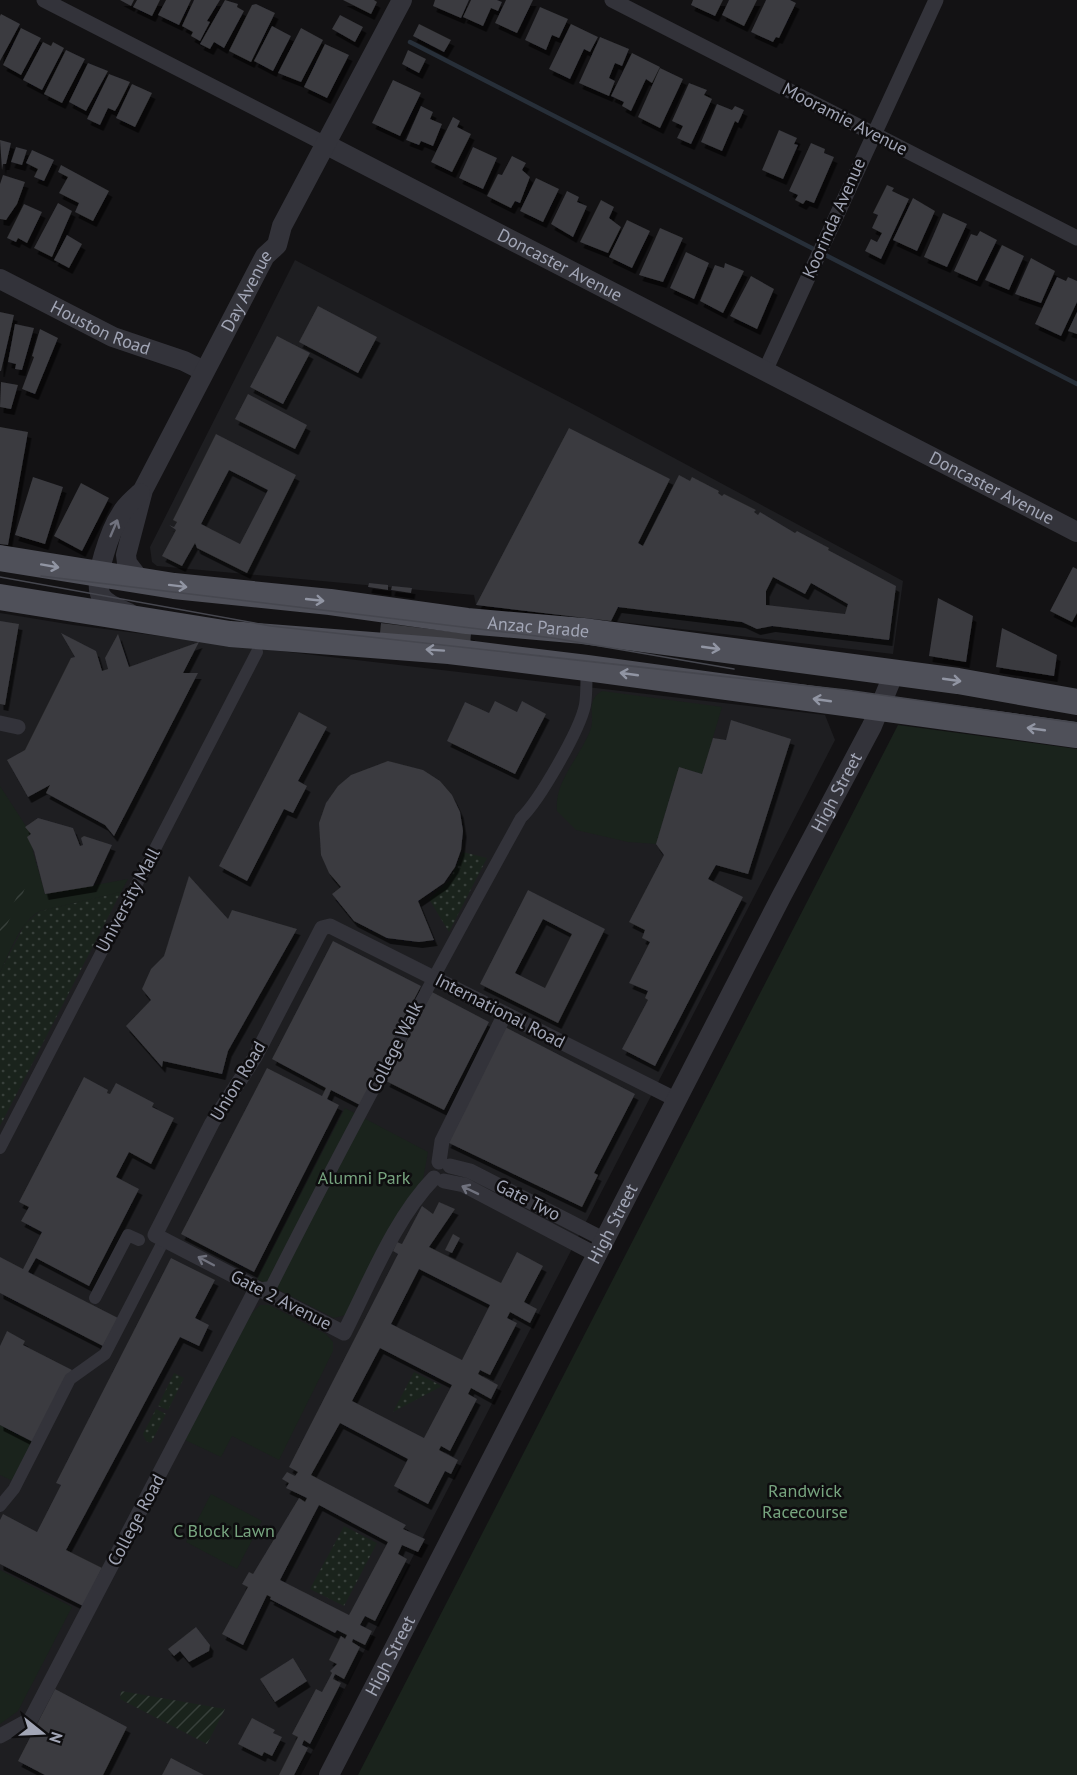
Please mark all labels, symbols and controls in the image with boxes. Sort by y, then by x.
street label: Mooramie Avenue [779,77,912,160]
street label: Koorinda Avenue [797,154,870,282]
street label: Doncaster Avenue [494,223,626,306]
street label: Day Avenue [216,244,276,336]
street label: Houston Road [47,295,154,360]
street label: Doncaster Avenue [926,446,1058,529]
one-way arrow [109,520,120,538]
one-way arrow [39,561,59,572]
one-way arrow [168,581,187,592]
one-way arrow [304,595,324,606]
street label: Anzac Parade [487,611,591,643]
one-way arrow [700,642,720,653]
one-way arrow [426,645,446,656]
one-way arrow [619,668,639,679]
one-way arrow [942,675,962,686]
one-way arrow [813,694,832,705]
one-way arrow [1027,724,1046,735]
street label: High Street [806,748,867,836]
street label: University Mall [90,843,165,956]
street label: International Road [432,968,569,1053]
street label: College Walk [362,997,427,1096]
street label: Union Road [205,1037,270,1125]
park label: Alumni Park [318,1166,411,1189]
street label: Gate Two [492,1174,564,1226]
street label: High Street [582,1179,643,1268]
one-way arrow [462,1183,480,1195]
one-way arrow [197,1255,215,1266]
street label: Gate 2 Avenue [227,1264,335,1335]
street label: College Road [102,1470,169,1570]
park label: Randwick Racecourse [762,1479,848,1523]
park label: C Block Lawn [173,1519,275,1542]
street label: High Street [360,1612,420,1700]
north arrow [12,1703,72,1763]
text: N [45,1730,67,1746]

